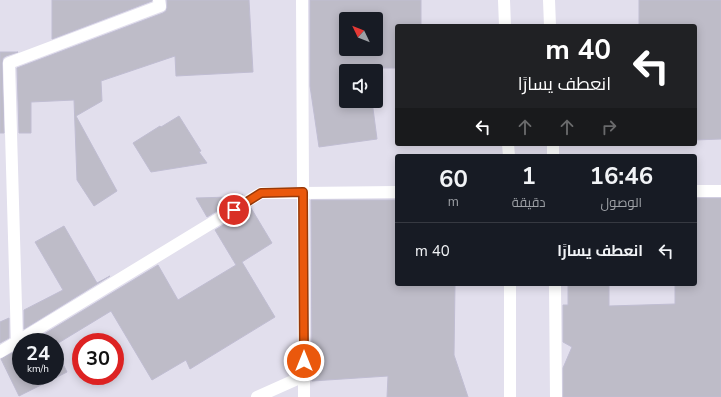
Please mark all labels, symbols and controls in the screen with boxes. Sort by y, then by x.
north arrow [339,12,383,56]
map controls [339,12,383,108]
text: 40 m [545,31,611,69]
icon: left [625,40,677,92]
button: sound [339,64,383,108]
text: انعطف يسارًا [518,72,611,96]
icon: left [472,116,494,138]
icon: ahead [514,116,536,138]
icon: ahead [556,116,578,138]
icon: right [598,116,620,138]
text: 1 [521,160,536,192]
text: 16:46 [590,160,653,192]
text: 60 [439,163,468,195]
pin [217,193,251,227]
text: m [448,193,459,211]
text: دقيقة [512,194,546,212]
text: الوصول [601,194,642,212]
icon: arrive [223,199,245,221]
icon: left [655,240,677,262]
text: 40 m [415,241,450,261]
text: انعطف يسارًا [557,241,643,261]
speed limit sign: 30 [72,333,124,385]
text: 24 [26,340,50,367]
position arrow [283,340,325,382]
text: km/h [27,362,49,376]

